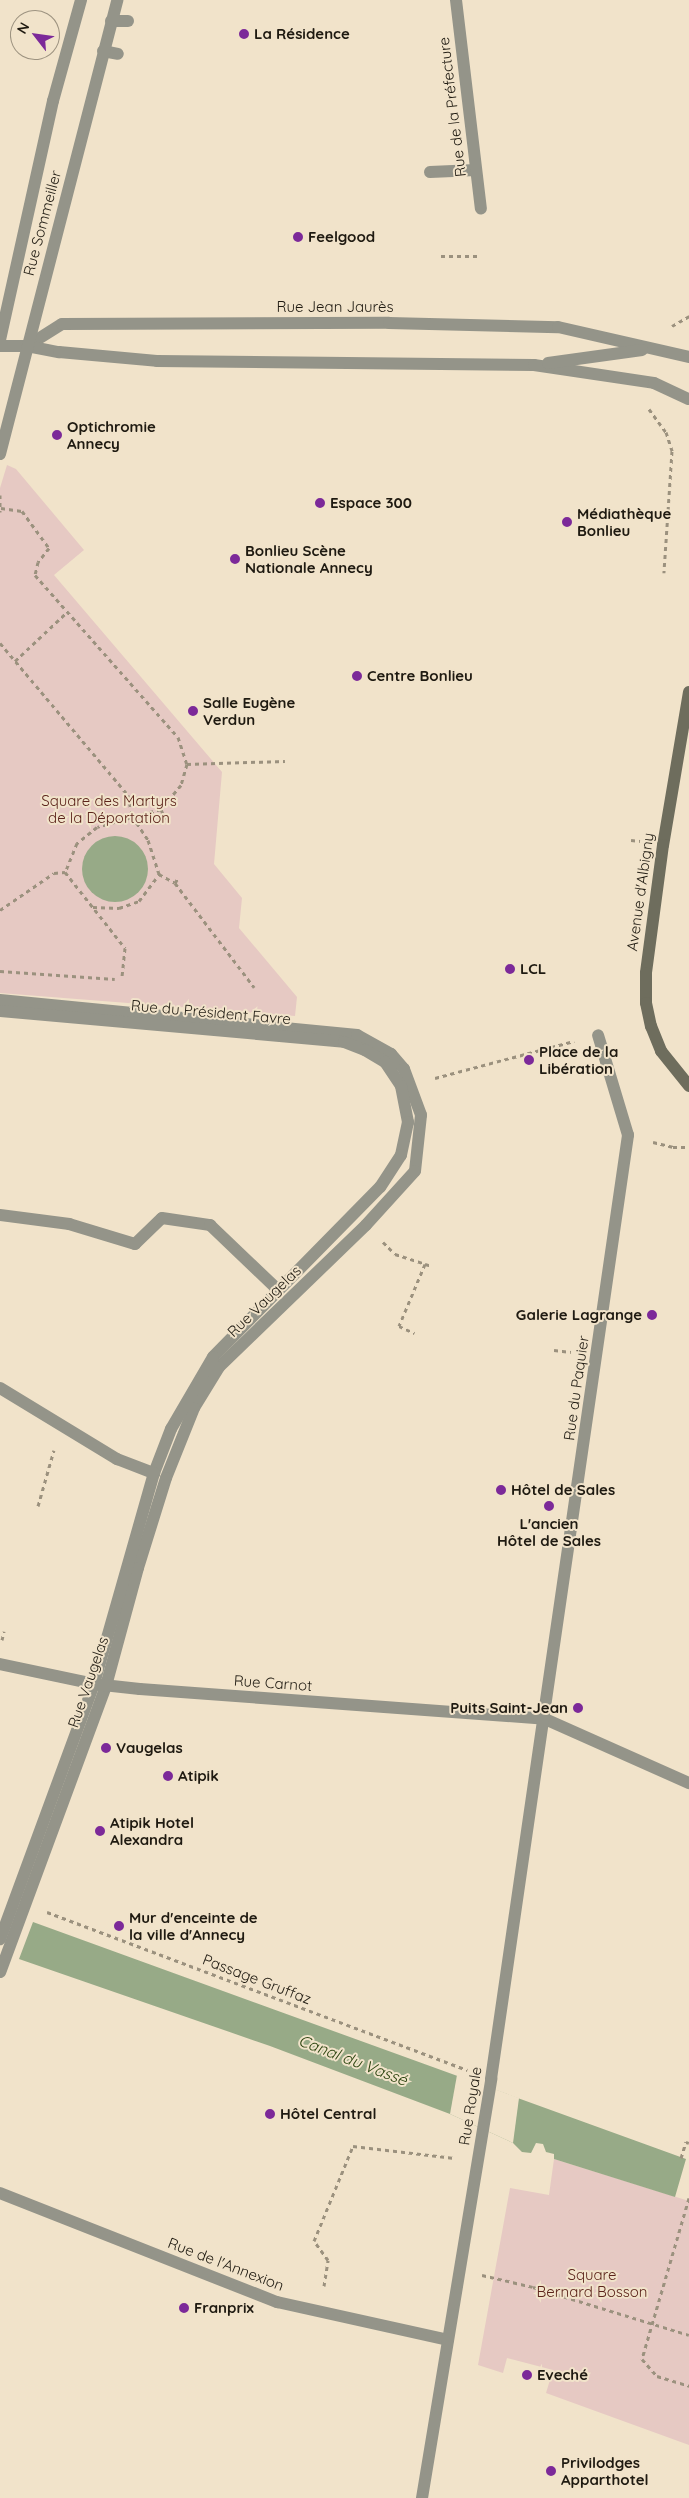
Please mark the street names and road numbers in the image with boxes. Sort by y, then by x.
street label: Rue de la Préfecture [434,36,470,178]
street label: Rue Sommeiller [19,168,65,278]
street label: Rue Jean Jaurès [277,298,393,316]
street label: Avenue d'Albigny [623,832,657,952]
street label: Rue du Président Favre [130,996,292,1028]
street label: Rue Vaugelas [224,1261,304,1341]
street label: Rue du Paquier [560,1334,592,1442]
street label: Rue Vaugelas [64,1634,112,1730]
street label: Rue Carnot [233,1671,313,1695]
street label: Passage Gruffaz [200,1950,314,2008]
street label: Rue Royale [455,2065,485,2147]
street label: Rue de l'Annexion [166,2234,286,2294]

